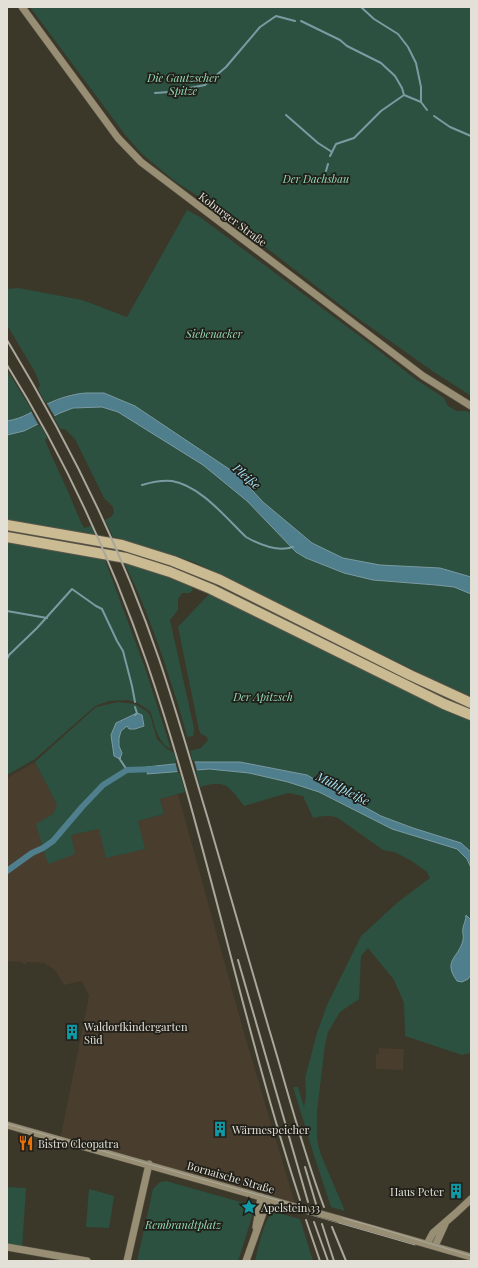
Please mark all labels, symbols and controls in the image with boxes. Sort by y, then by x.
park label: Die Gautzscher Spitze [146,70,219,98]
park label: Der Dachsbau [282,171,349,186]
street label: Koburger Straße [196,188,270,250]
park label: Siebenacker [185,326,242,341]
water label: Pleiße [229,459,264,492]
park label: Der Apitzsch [232,689,293,704]
water label: Mühlpleiße [313,767,372,808]
place label: Waldorfkindergarten Süd [83,1019,188,1047]
building icon: Waldorfkindergarten Süd [63,1023,81,1041]
building icon: Wärmespeicher [211,1120,229,1138]
place label: Wärmespeicher [231,1122,310,1137]
restaurant icon: Bistro Cleopatra [17,1134,35,1152]
place label: Bistro Cleopatra [38,1136,119,1151]
street label: Bornaische Straße [186,1157,277,1197]
building icon: Haus Peter [447,1182,465,1200]
place label: Haus Peter [390,1184,444,1199]
place icon: Apelstein 33 [240,1198,258,1216]
place label: Apelstein 33 [260,1200,320,1215]
park label: Rembrandtplatz [144,1217,222,1232]

